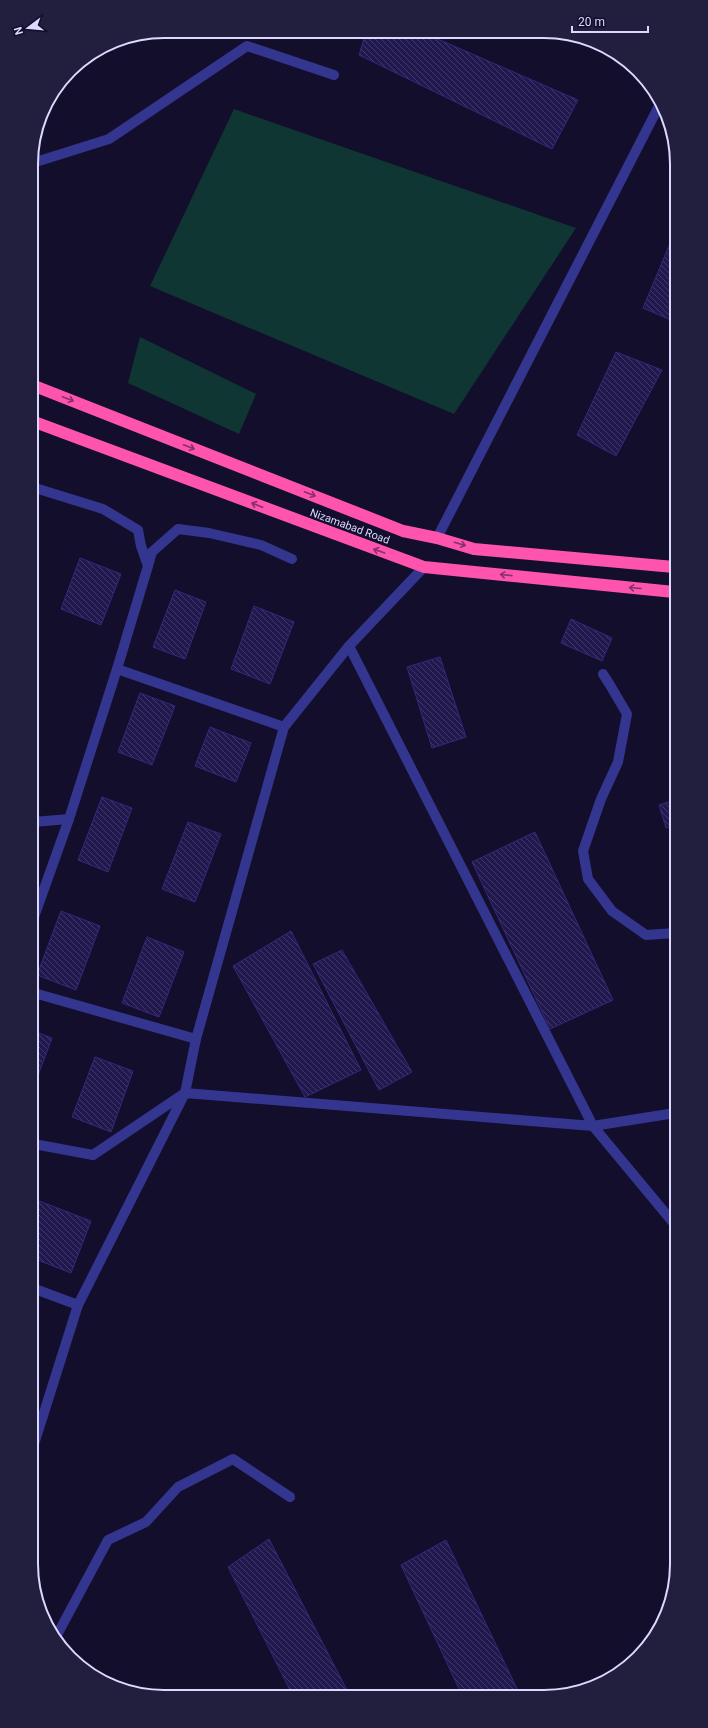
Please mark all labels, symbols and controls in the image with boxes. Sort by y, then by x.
north arrow [8,8,48,48]
scale bar [572,8,648,34]
text: 20 m [578,15,605,29]
text: N [11,25,26,36]
one-way arrow [62,396,74,403]
one-way arrow [183,443,195,451]
one-way arrow [304,491,316,499]
one-way arrow [251,501,263,509]
street label: Nizamabad Road [308,506,391,547]
one-way arrow [453,541,466,548]
one-way arrow [373,546,385,554]
one-way arrow [500,571,513,579]
one-way arrow [629,585,642,592]

